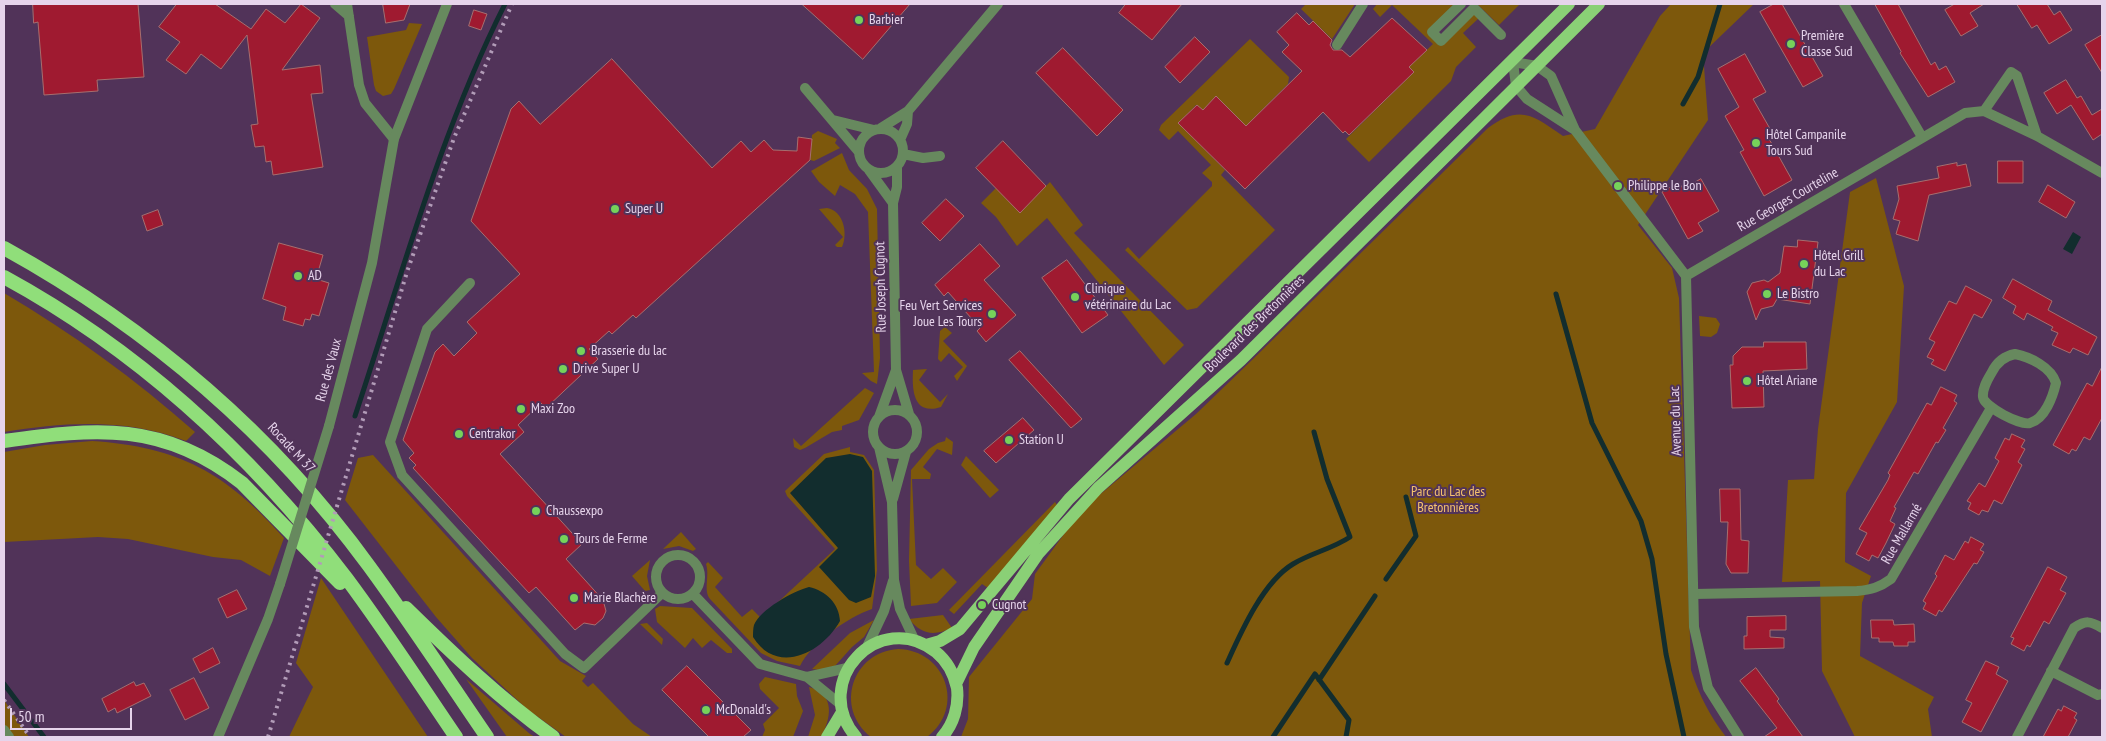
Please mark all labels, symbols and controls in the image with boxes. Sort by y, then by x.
place label: Barbier [869,12,904,28]
marker: Barbier [853,14,865,26]
place label: Première Classe Sud [1801,28,1853,60]
marker: Première Classe Sud [1785,38,1797,50]
place label: Hôtel Campanile Tours Sud [1766,127,1846,160]
marker: Hôtel Campanile Tours Sud [1750,137,1762,149]
street label: Rue Georges Courteline [1735,164,1841,236]
place label: Philippe le Bon [1628,178,1702,194]
marker: Philippe le Bon [1612,180,1624,192]
place label: Super U [625,201,663,217]
marker: Super U [609,203,621,215]
street label: Rue Joseph Cugnot [872,241,890,333]
place label: Hôtel Grill du Lac [1814,248,1864,280]
marker: Hôtel Grill du Lac [1798,258,1810,270]
place label: AD [308,268,322,284]
marker: AD [292,270,304,282]
street label: Boulevard des Bretonnières [1202,272,1308,376]
place label: Clinique vétérinaire du Lac [1085,281,1171,314]
place label: Le Bistro [1777,286,1819,302]
marker: Le Bistro [1761,288,1773,300]
marker: Clinique vétérinaire du Lac [1069,291,1081,303]
place label: Feu Vert Services Joue Les Tours [899,298,982,331]
marker: Feu Vert Services Joue Les Tours [986,308,998,320]
street label: Rue des Vaux [313,337,345,403]
place label: Brasserie du lac [591,343,667,359]
marker: Brasserie du lac [575,345,587,357]
place label: Drive Super U [573,361,639,377]
marker: Drive Super U [557,363,569,375]
place label: Hôtel Ariane [1757,373,1817,389]
marker: Hôtel Ariane [1741,375,1753,387]
street label: Avenue du Lac [1666,386,1686,456]
place label: Maxi Zoo [531,401,575,417]
marker: Maxi Zoo [515,403,527,415]
street label: Rocade M 37 [264,420,318,476]
place label: Centrakor [469,426,515,442]
marker: Centrakor [453,428,465,440]
place label: Station U [1019,432,1064,448]
marker: Station U [1003,434,1015,446]
park label: Parc du Lac des Bretonnières [1411,484,1485,516]
street label: Rue Mallarmé [1878,501,1926,567]
place label: Chaussexpo [546,503,603,519]
marker: Chaussexpo [530,505,542,517]
place label: Tours de Ferme [574,531,648,547]
marker: Tours de Ferme [558,533,570,545]
place label: Marie Blachère [584,590,656,606]
marker: Marie Blachère [568,592,580,604]
place label: Cugnot [992,597,1026,613]
marker: Cugnot [976,599,988,611]
scale bar [12,698,135,730]
place label: McDonald's [716,702,771,718]
marker: McDonald's [700,704,712,716]
text: 50 m [18,707,44,726]

